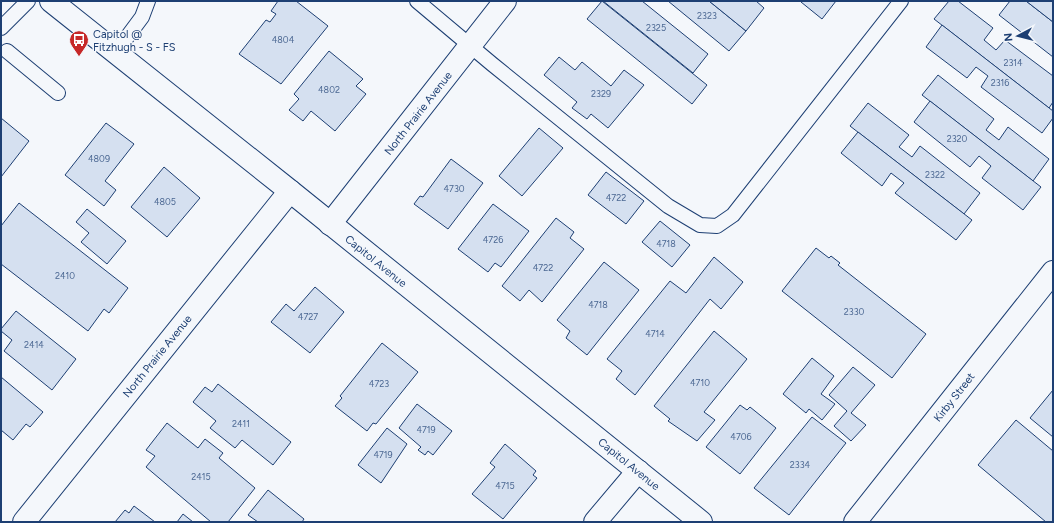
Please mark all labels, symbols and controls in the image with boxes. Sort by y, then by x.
house number: 2323 [697,10,717,21]
north arrow [998,16,1038,56]
house number: 2325 [646,22,666,33]
place label: Capitol @ Fitzhugh - S - FS [93,28,176,54]
bus stop icon: Capitol @ Fitzhugh - S - FS [68,29,90,57]
text: N [1002,32,1016,42]
house number: 4804 [272,34,295,45]
house number: 2314 [1003,57,1023,68]
street label: North Prairie Avenue [382,69,455,158]
house number: 2316 [991,77,1009,88]
house number: 4802 [318,84,340,95]
house number: 2329 [591,88,611,99]
house number: 2320 [947,133,968,144]
house number: 4809 [88,153,110,164]
house number: 2322 [925,169,945,180]
house number: 4730 [443,183,465,194]
house number: 4722 [606,192,626,203]
house number: 4805 [154,196,176,207]
street label: Capitol Avenue [342,233,409,290]
house number: 4726 [483,234,503,245]
house number: 4718 [656,238,676,249]
house number: 4722 [533,262,553,273]
house number: 2410 [55,270,75,281]
house number: 4718 [588,299,608,310]
house number: 2330 [844,306,865,317]
house number: 4727 [298,311,318,322]
street label: North Prairie Avenue [120,313,195,400]
house number: 4714 [645,328,665,339]
house number: 2414 [24,339,44,350]
street label: Kirby Street [931,370,978,424]
house number: 4710 [690,377,710,388]
house number: 4723 [369,378,389,389]
house number: 2411 [232,418,250,429]
house number: 4719 [416,424,436,435]
house number: 4706 [730,431,752,442]
street label: Capitol Avenue [595,436,662,493]
house number: 4719 [373,449,393,460]
house number: 2334 [790,459,811,470]
house number: 2415 [191,471,211,482]
house number: 4715 [495,480,515,491]

